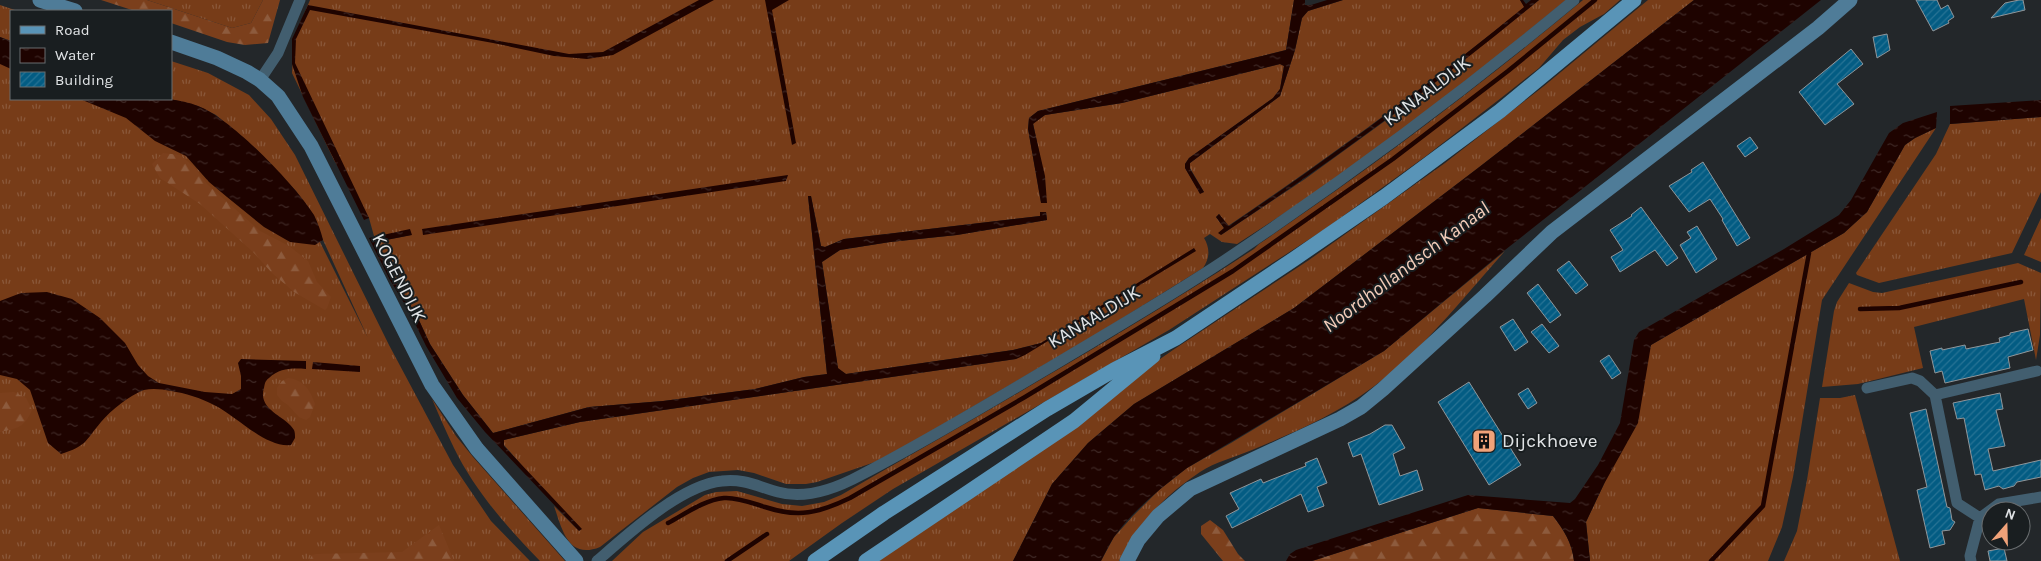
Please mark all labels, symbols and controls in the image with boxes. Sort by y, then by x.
legend [10,10,172,100]
text: Road [55,21,90,39]
text: Water [55,46,96,64]
street label: KANAALDIJK [1379,51,1475,131]
text: Building [55,71,113,89]
water label: Noordhollandsch Kanaal [1318,197,1494,337]
street label: KOGENDIJK [367,230,431,327]
street label: KANAALDIJK [1044,281,1144,353]
building icon: Dijckhoeve [1471,428,1497,454]
place label: Dijckhoeve [1502,430,1598,452]
north arrow [1981,501,2031,551]
text: N [2003,505,2018,524]

